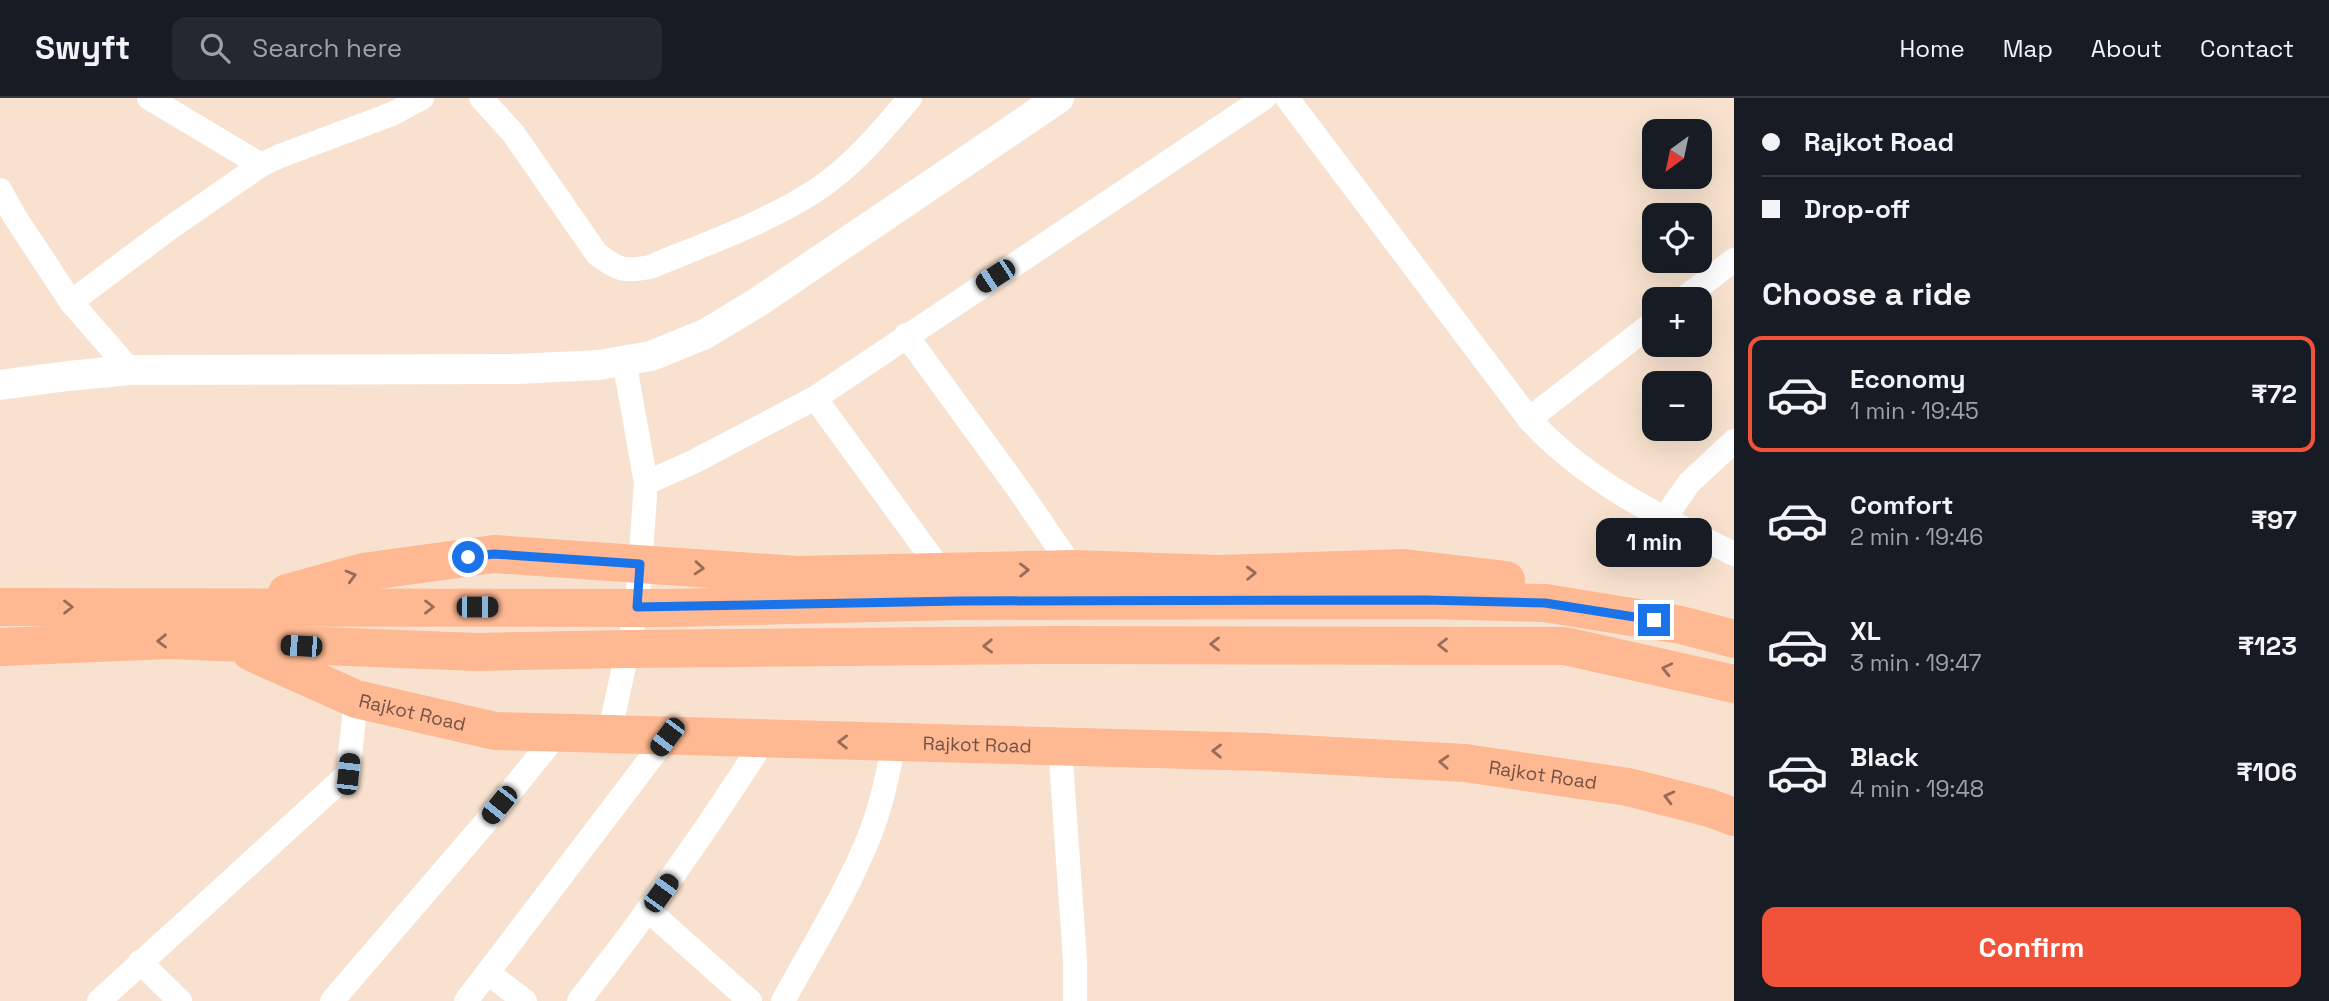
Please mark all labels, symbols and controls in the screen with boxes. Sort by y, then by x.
search box [172,17,662,80]
text: Swyft [35,27,130,69]
icon: search [196,29,234,67]
text: Search here [252,31,402,65]
text: Home [1899,33,1965,64]
text: Map [2003,33,2053,64]
text: About [2091,33,2162,64]
text: Contact [2200,33,2294,64]
north arrow [1642,119,1712,189]
map controls [1642,119,1712,441]
text: Rajkot Road [1804,125,1954,159]
text: Drop-off [1804,192,1910,226]
button: locate [1642,203,1712,273]
car [972,256,1019,296]
text: Choose a ride [1762,274,1972,314]
button: + [1642,287,1712,357]
text: Economy [1850,362,1966,396]
icon: car [1766,363,1829,426]
button: − [1642,371,1712,441]
text: ₹72 [2251,377,2297,411]
text: 1 min · 19:45 [1850,396,1979,426]
text: Comfort [1850,488,1953,522]
icon: car [1766,489,1829,552]
text: ₹97 [2251,503,2297,537]
callout: 1 min [1596,518,1712,568]
text: 2 min · 19:46 [1850,522,1983,552]
text: 1 min [1626,527,1682,557]
route start [452,541,484,573]
one-way arrow [693,560,704,575]
one-way arrow [1019,562,1030,578]
one-way arrow [1246,565,1257,580]
one-way arrow [345,570,357,584]
car [457,597,499,618]
one-way arrow [63,599,74,615]
one-way arrow [424,599,434,615]
route end [1638,604,1670,636]
text: XL [1850,614,1881,648]
icon: car [1766,615,1829,678]
text: ₹123 [2238,629,2297,663]
one-way arrow [156,633,167,648]
car [280,634,323,658]
one-way arrow [1209,636,1220,652]
one-way arrow [1437,637,1447,653]
one-way arrow [982,638,992,654]
text: 3 min · 19:47 [1850,648,1982,678]
one-way arrow [1661,663,1673,677]
street label: Rajkot Road [356,688,468,737]
car [646,714,689,760]
street label: Rajkot Road [922,731,1032,759]
one-way arrow [837,734,848,749]
text: Black [1850,740,1919,774]
icon: car [1766,741,1829,804]
one-way arrow [1211,744,1222,759]
car [336,752,361,796]
one-way arrow [1438,754,1449,769]
street label: Rajkot Road [1487,755,1599,795]
text: ₹106 [2236,755,2297,789]
text: 4 min · 19:48 [1850,774,1984,804]
car [478,782,521,828]
one-way arrow [1663,791,1675,805]
car [641,870,682,916]
button: Confirm [1762,907,2301,987]

